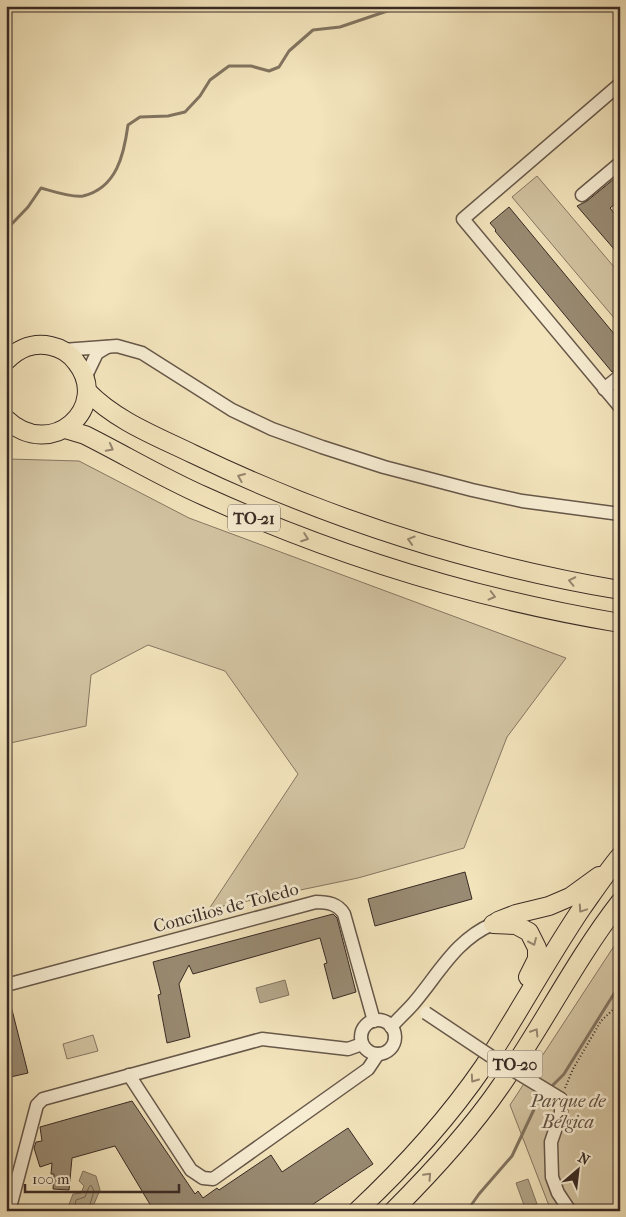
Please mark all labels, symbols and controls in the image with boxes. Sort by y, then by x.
one-way arrow [105,442,114,452]
one-way arrow [237,472,246,483]
road number: TO-21 [228,504,280,532]
one-way arrow [300,532,309,542]
one-way arrow [408,536,416,546]
one-way arrow [567,577,576,587]
one-way arrow [487,590,496,601]
street label: Concilios de Toledo [151,879,301,937]
one-way arrow [579,903,588,912]
one-way arrow [527,937,538,946]
one-way arrow [529,1028,538,1038]
road number: TO-20 [488,1050,542,1078]
one-way arrow [471,1074,480,1083]
park label: Parque de Bélgica [530,1091,606,1133]
north arrow [554,1144,604,1194]
text: N [575,1149,593,1169]
scale bar [25,1162,179,1194]
text: 100 m [32,1170,70,1188]
one-way arrow [422,1173,431,1182]

